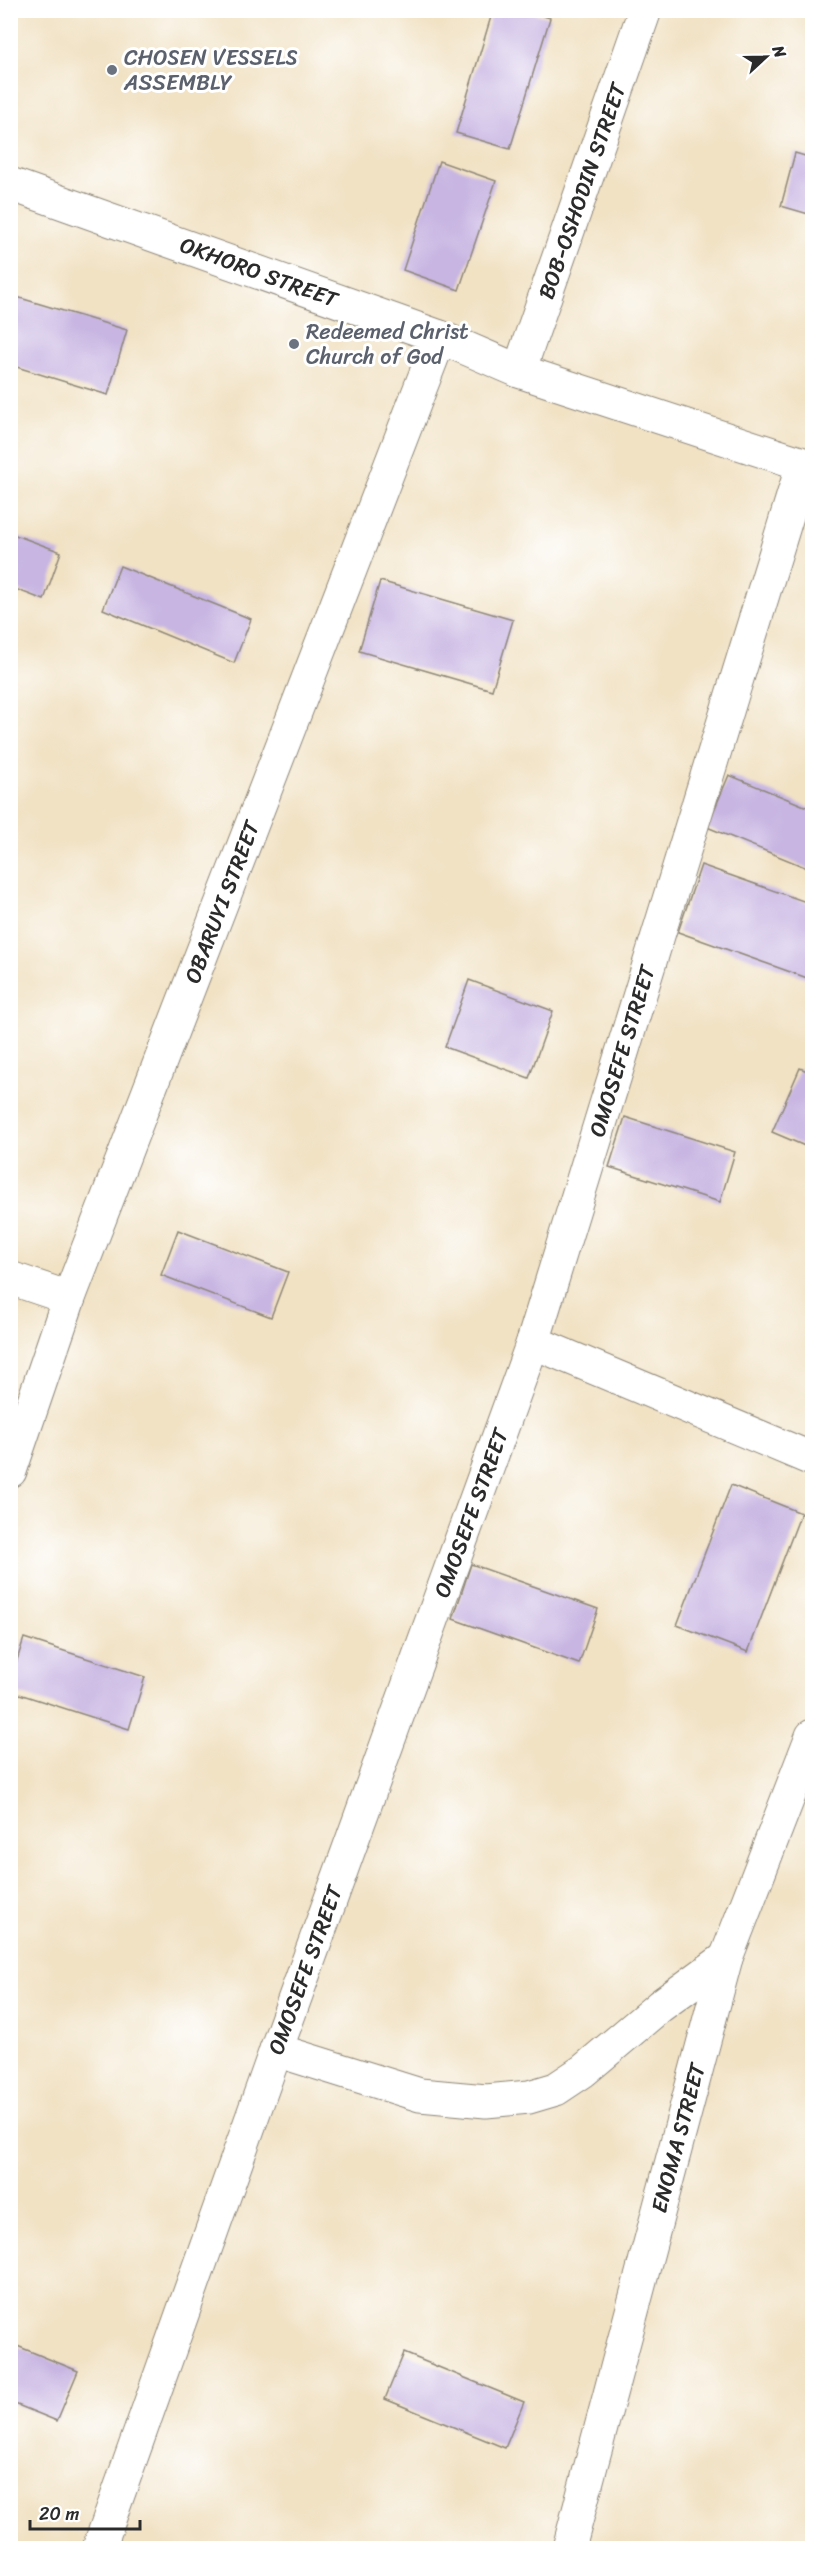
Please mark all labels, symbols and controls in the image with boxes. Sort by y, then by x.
north arrow [736,27,796,87]
place label: CHOSEN VESSELS ASSEMBLY [123,38,298,102]
text: N [764,40,795,63]
marker: CHOSEN VESSELS ASSEMBLY [105,63,119,77]
street label: BOB-OSHODIN STREET [527,76,638,304]
street label: OKHORO STREET [174,225,345,319]
place label: Redeemed Christ Church of God [306,312,469,376]
marker: Redeemed Christ Church of God [287,337,301,351]
street label: OBARUYI STREET [173,813,272,989]
street label: OMOSEFE STREET [577,959,667,1142]
street label: OMOSEFE STREET [422,1421,520,1603]
street label: OMOSEFE STREET [256,1878,354,2060]
street label: ENOMA STREET [639,2058,717,2217]
scale bar [30,2493,140,2531]
text: 20 m [39,2498,79,2530]

